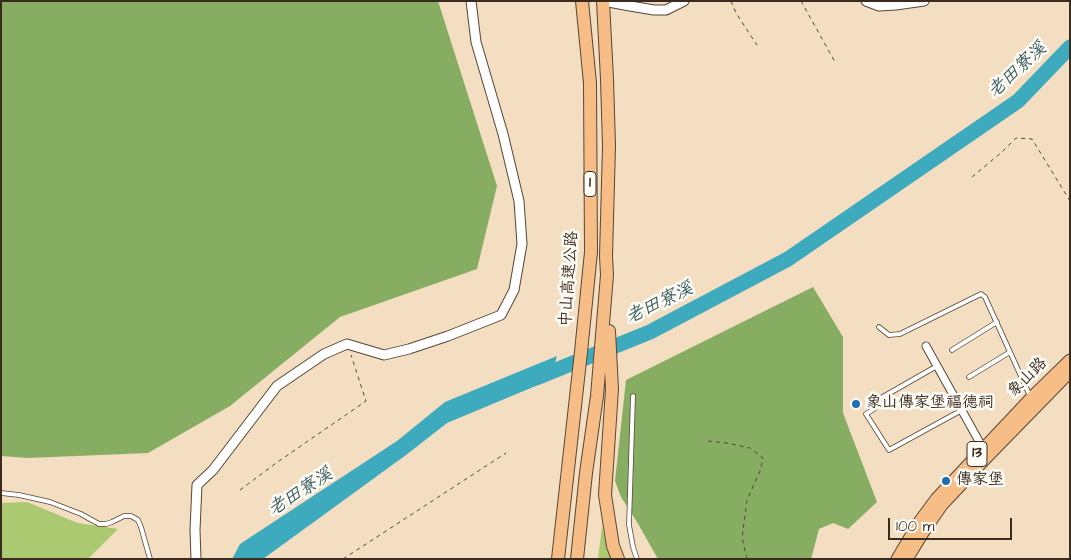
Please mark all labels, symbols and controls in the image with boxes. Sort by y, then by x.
water label: 老田寮溪 [984,39,1052,103]
road number: 1 [584,172,596,196]
street label: 中山高速公路 [557,230,583,328]
water label: 老田寮溪 [623,279,697,329]
street label: 象山路 [1004,354,1052,402]
place label: 象山傳家堡福德祠 [866,394,994,414]
marker: 象山傳家堡福德祠 [850,398,862,410]
road number: 13 [967,442,987,466]
water label: 老田寮溪 [265,464,337,522]
place label: 傳家堡 [956,471,1004,491]
marker: 傳家堡 [940,475,952,487]
scale bar [891,508,1015,540]
text: 100 m [896,516,935,537]

